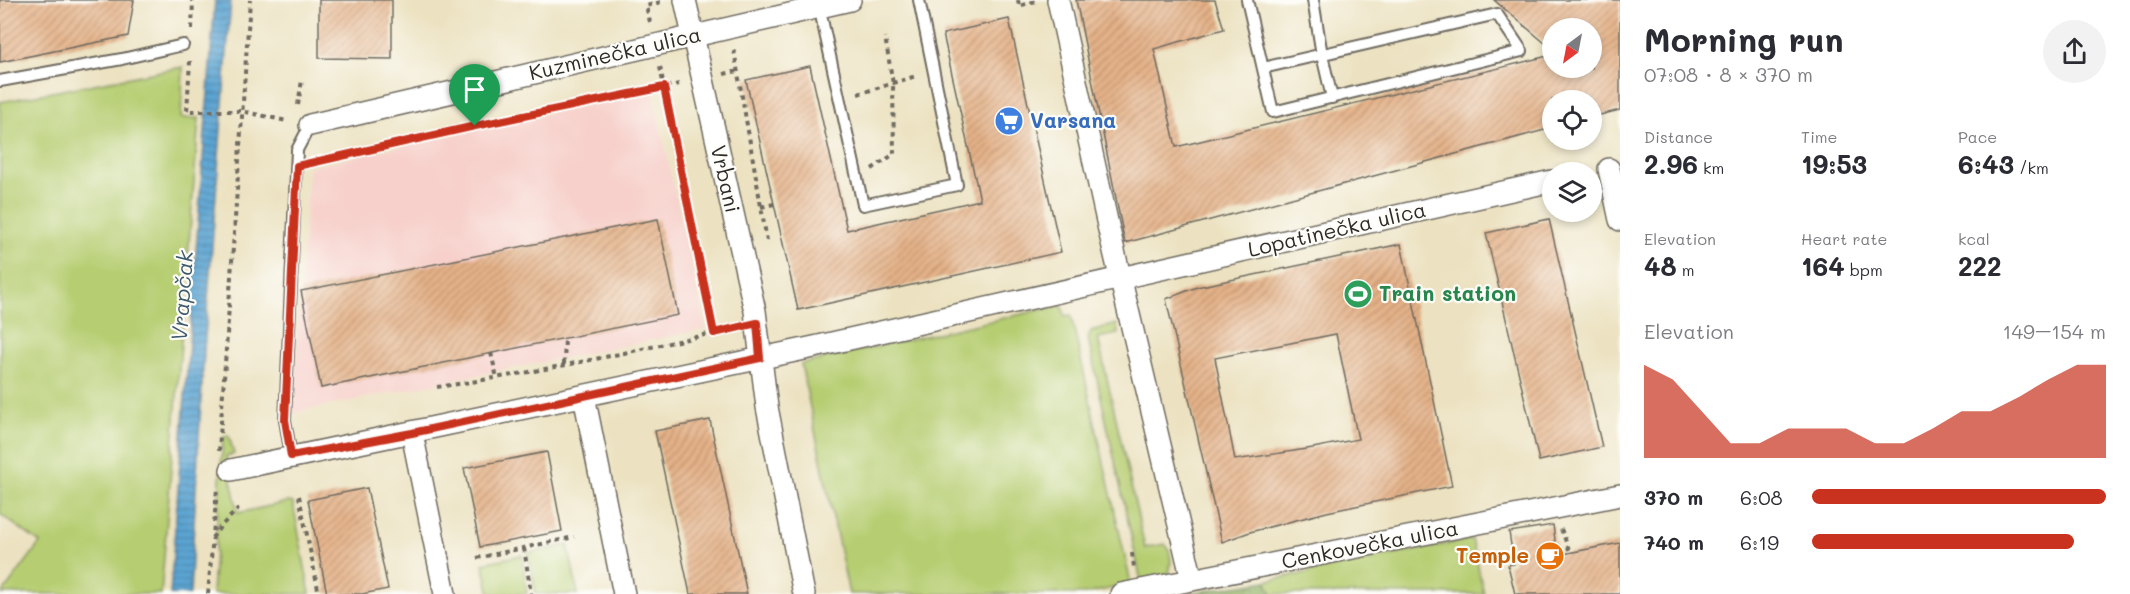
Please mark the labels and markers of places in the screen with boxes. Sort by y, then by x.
pin [449,64,500,126]
supermarket icon: Varsana [993,105,1025,137]
place label: Varsana [1030,106,1116,133]
sports icon: Train station [1342,278,1374,310]
place label: Train station [1379,279,1516,306]
cafe icon: Temple [1534,540,1566,572]
place label: Temple [1456,541,1529,568]

